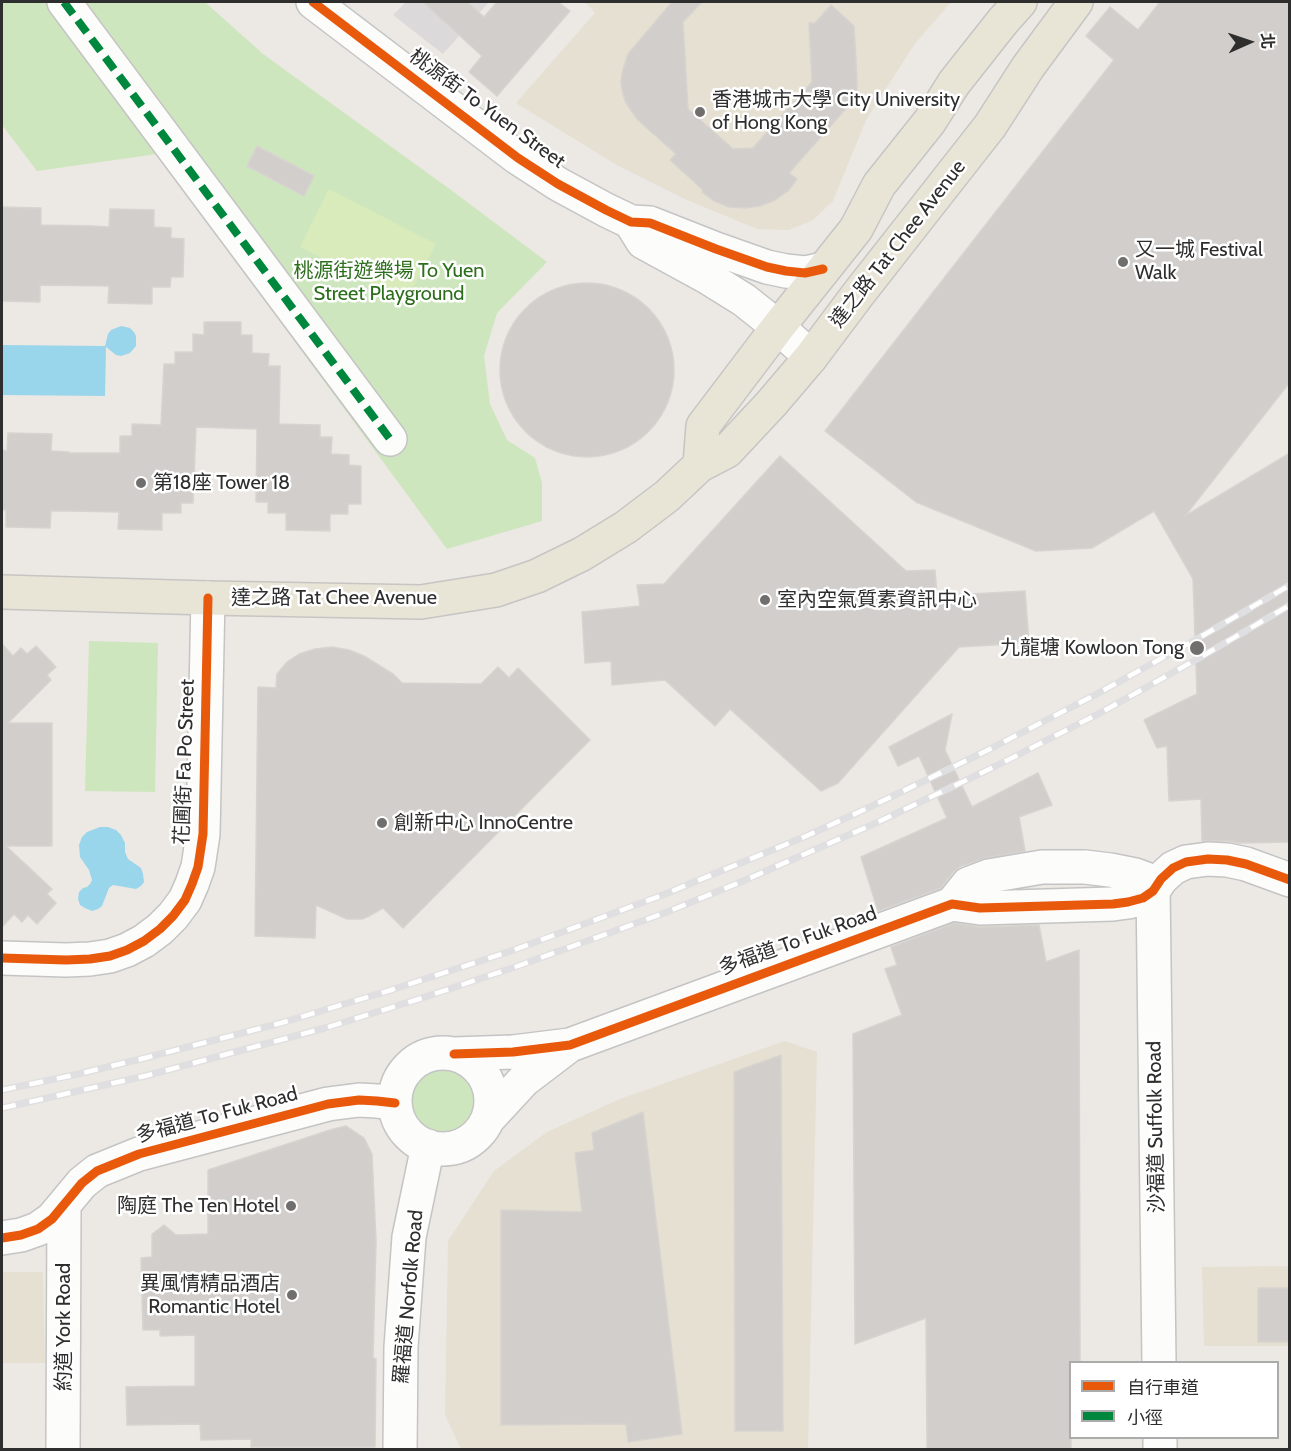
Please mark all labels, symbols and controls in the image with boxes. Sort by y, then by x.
north arrow [1219,12,1279,72]
text: 北 [1258,33,1277,50]
street label: 桃源街 To Yuen Street [404,44,570,174]
place label: 香港城市大學 City University of Hong Kong [712,88,960,135]
marker: 香港城市大學 City University of Hong Kong [693,105,707,119]
street label: 達之路 Tat Chee Avenue [825,155,971,333]
place label: 又一城 Festival Walk [1135,238,1263,285]
marker: 又一城 Festival Walk [1116,255,1130,269]
park label: 桃源街遊樂場 To Yuen Street Playground [294,259,484,306]
place label: 第18座 Tower 18 [153,471,290,495]
marker: 第18座 Tower 18 [134,476,148,490]
street label: 達之路 Tat Chee Avenue [231,586,437,610]
place label: 室內空氣質素資訊中心 [777,588,977,612]
marker: 室內空氣質素資訊中心 [758,593,772,607]
place label: 九龍塘 Kowloon Tong [1000,636,1184,660]
marker: 九龍塘 Kowloon Tong [1188,639,1206,657]
street label: 花圃街 Fa Po Street [170,679,200,845]
place label: 創新中心 InnoCentre [394,811,573,835]
marker: 創新中心 InnoCentre [375,816,389,830]
street label: 多福道 To Fuk Road [716,901,880,981]
street label: 沙福道 Suffolk Road [1142,1041,1170,1213]
street label: 多福道 To Fuk Road [134,1082,300,1148]
place label: 陶庭 The Ten Hotel [117,1194,279,1218]
marker: 陶庭 The Ten Hotel [284,1199,298,1213]
street label: 羅福道 Norfolk Road [389,1209,429,1385]
street label: 約道 York Road [52,1263,76,1391]
place label: 異風情精品酒店 Romantic Hotel [140,1272,280,1319]
marker: 異風情精品酒店 Romantic Hotel [285,1288,299,1302]
legend [1069,1361,1279,1439]
text: 自行車道 [1127,1377,1199,1399]
text: 小徑 [1127,1407,1163,1429]

